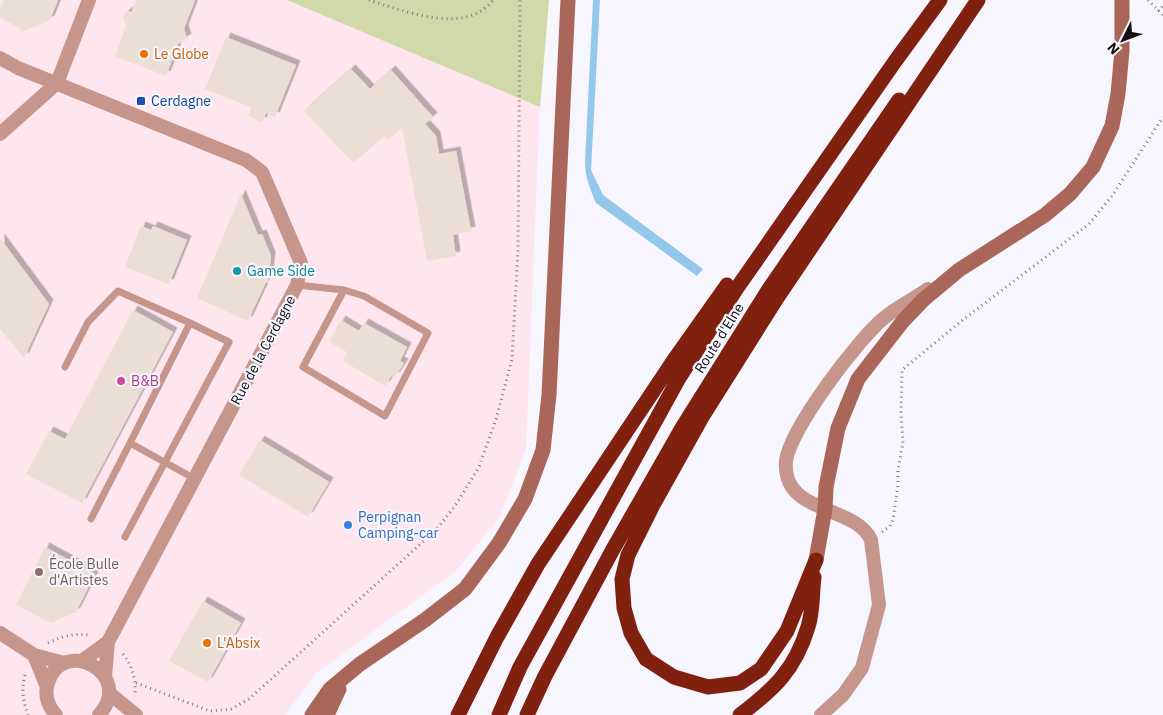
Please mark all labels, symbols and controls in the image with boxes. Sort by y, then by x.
north arrow [1098,15,1148,65]
text: N [1103,39,1123,58]
place label: Le Globe [154,45,209,63]
marker: Le Globe [138,48,150,60]
place label: Cerdagne [151,92,211,110]
marker: Cerdagne [135,95,147,107]
place label: Game Side [247,262,315,280]
marker: Game Side [231,265,243,277]
street label: Rue de la Cerdagne [226,292,300,408]
street label: Route d'Elne [690,299,748,376]
place label: B&B [131,372,159,390]
marker: B&B [115,375,127,387]
place label: Perpignan Camping-car [358,508,439,542]
marker: Perpignan Camping-car [342,519,354,531]
place label: École Bulle d'Artistes [49,554,119,589]
marker: École Bulle d'Artistes [33,566,45,578]
place label: L'Absix [217,634,260,652]
marker: L'Absix [201,637,213,649]

